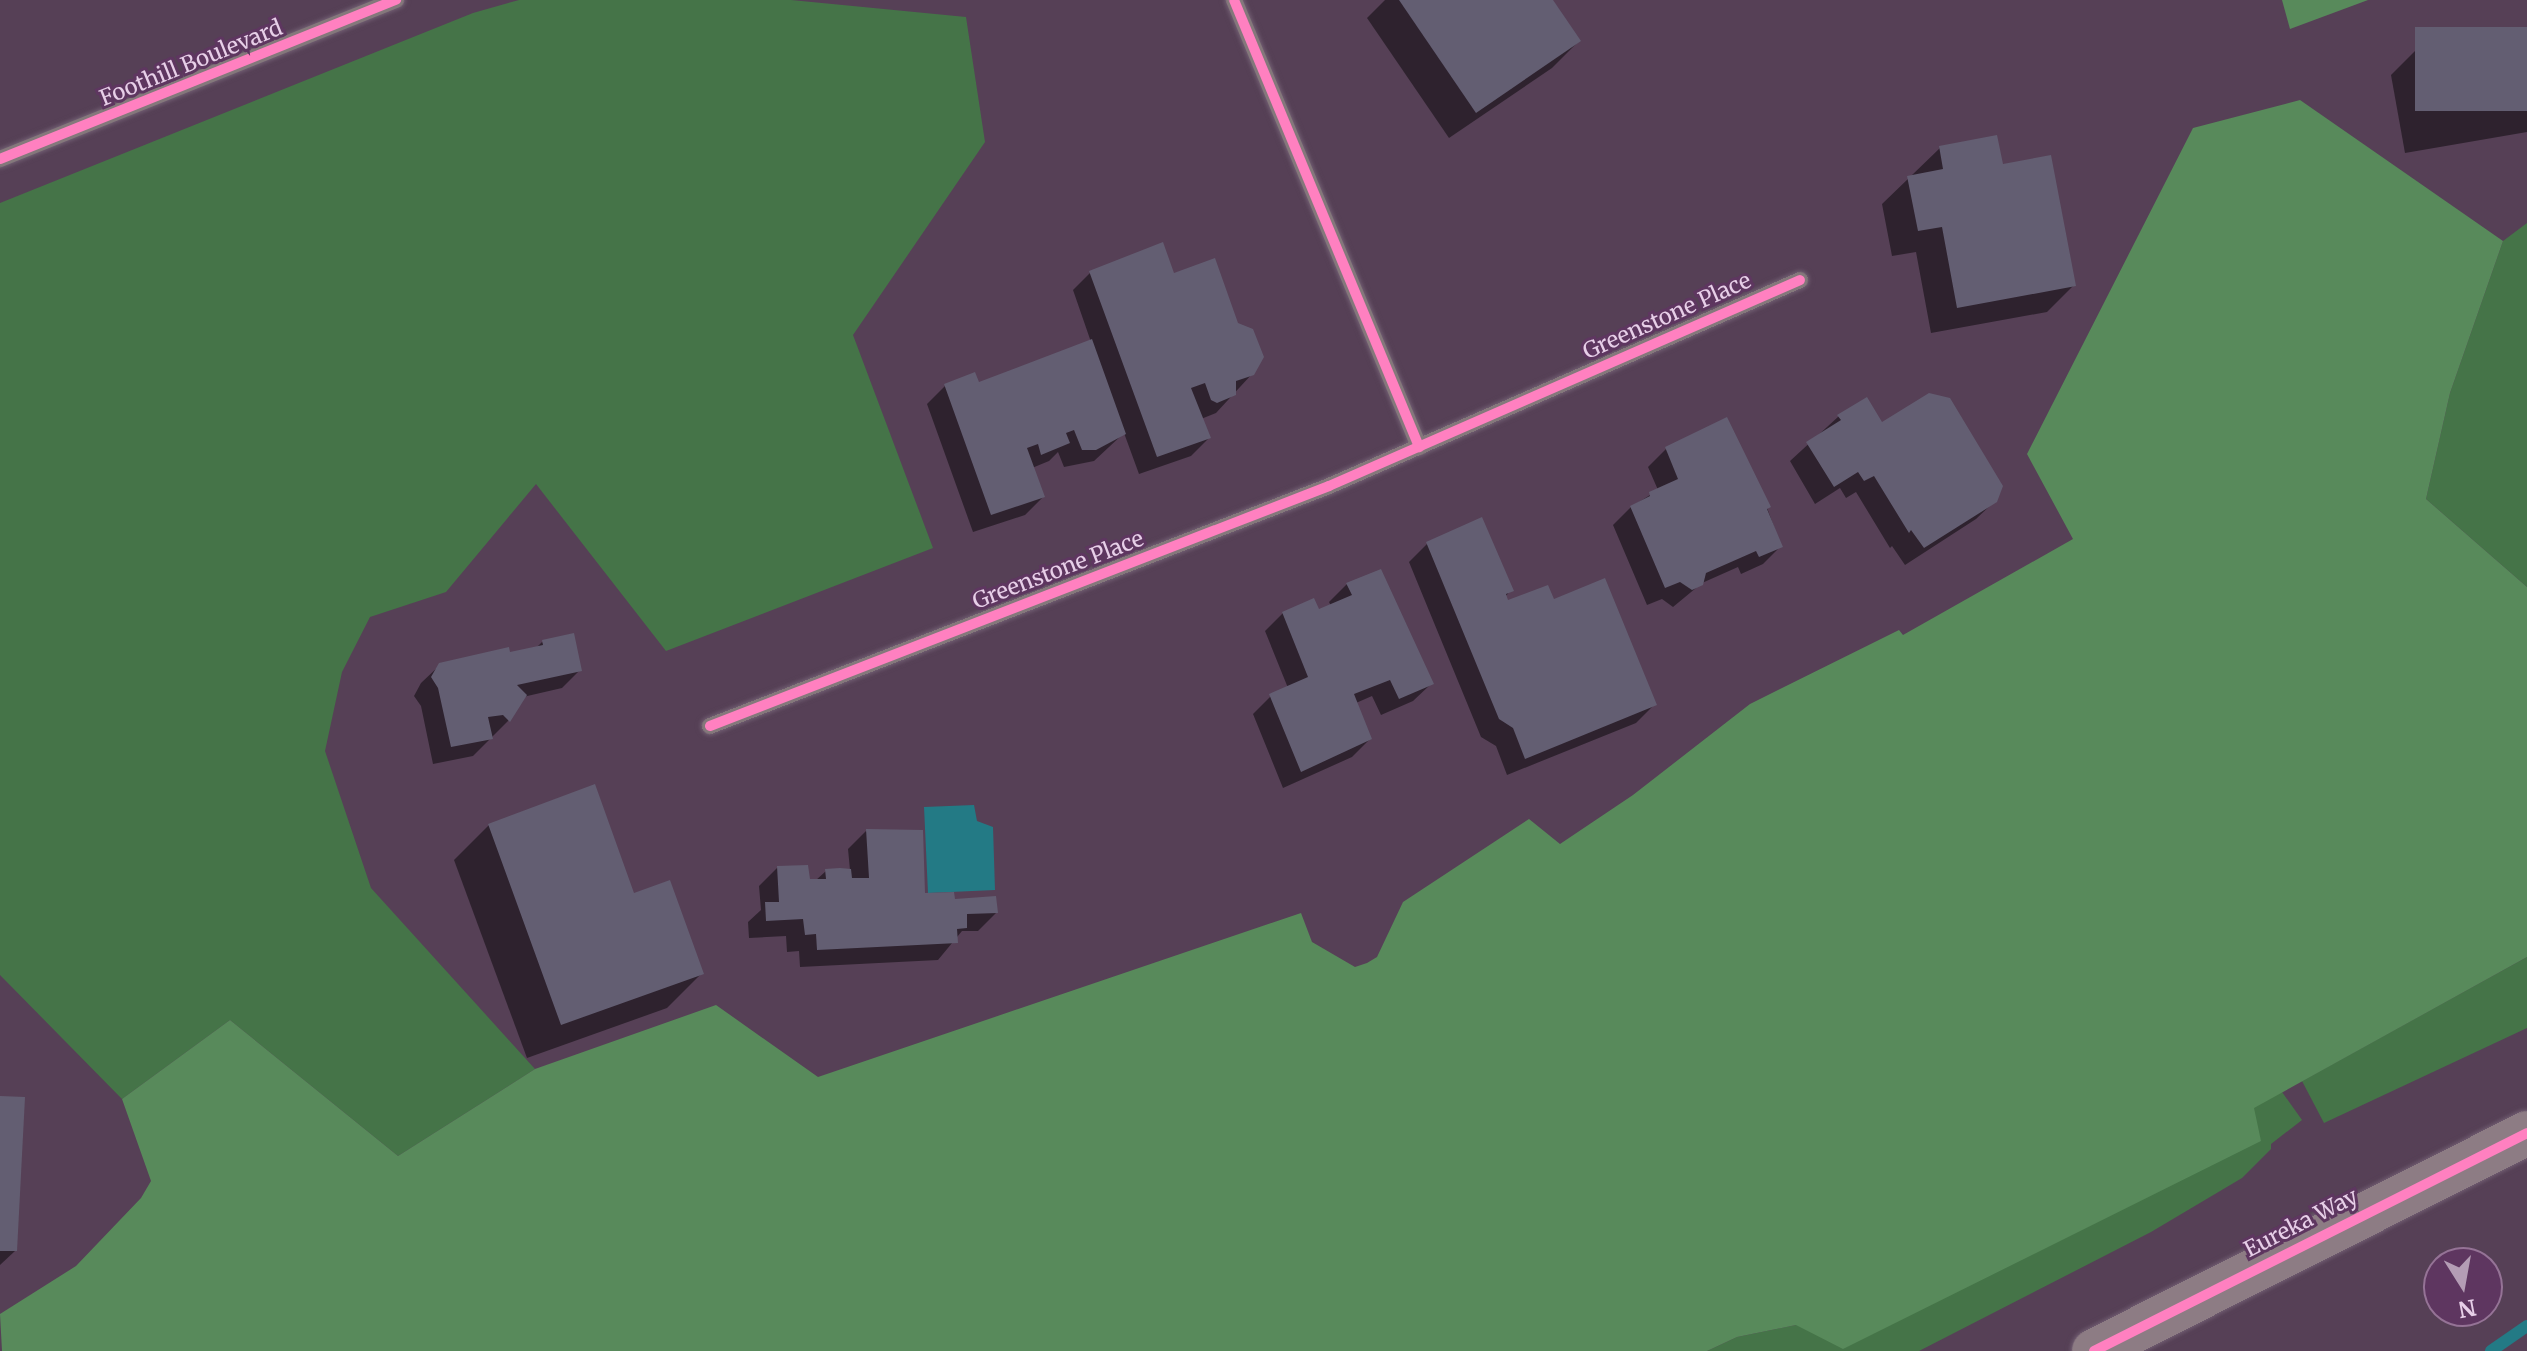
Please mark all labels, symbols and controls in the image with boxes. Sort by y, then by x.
street label: Foothill Boulevard [96,14,286,112]
street label: Greenstone Place [1579,267,1755,365]
street label: Greenstone Place [969,525,1147,615]
street label: Eureka Way [2240,1183,2362,1263]
north arrow [2423,1247,2503,1327]
text: N [2456,1293,2478,1324]

